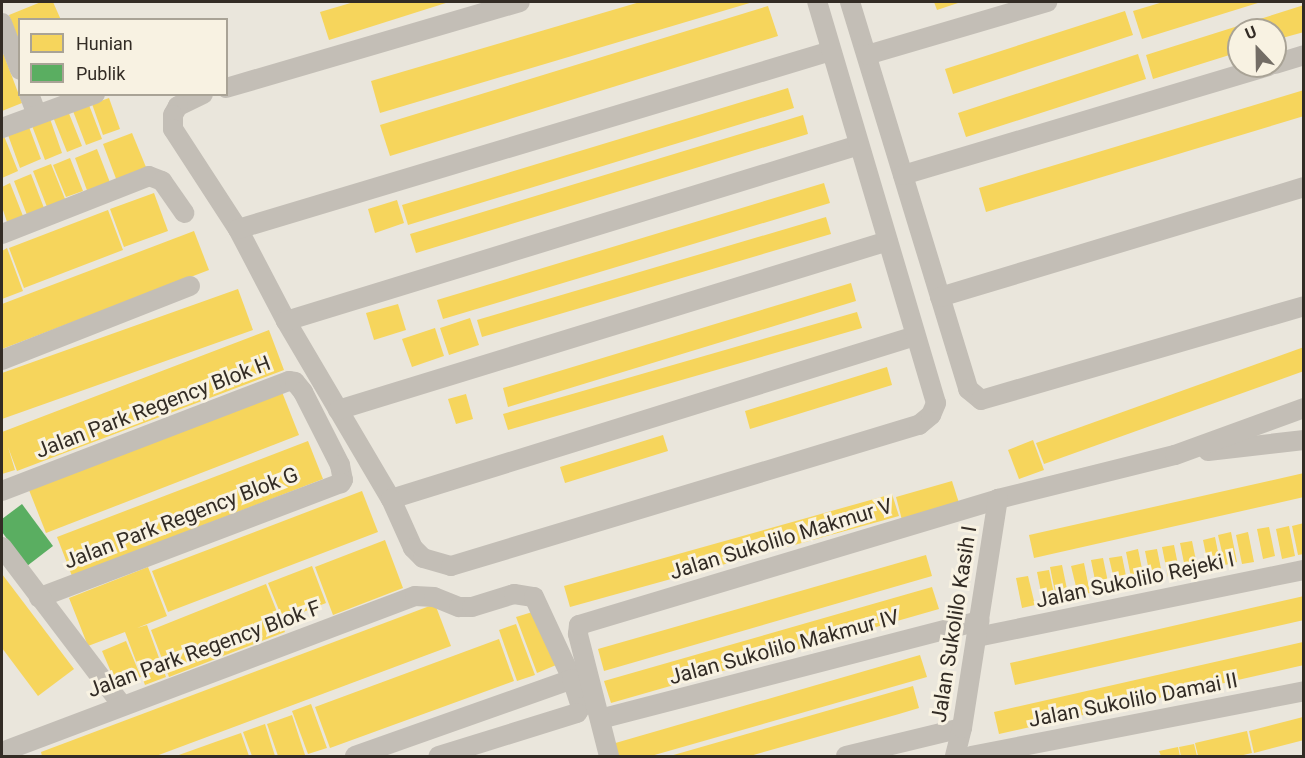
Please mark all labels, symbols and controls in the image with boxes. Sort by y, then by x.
legend [18,18,228,96]
north arrow [1227,18,1287,78]
text: U [1242,22,1259,43]
text: Hunian [76,33,133,54]
text: Publik [76,63,125,84]
street label: Jalan Park Regency Blok H [32,351,274,463]
street label: Jalan Park Regency Blok G [60,462,302,574]
street label: Jalan Sukolilo Makmur V [667,493,895,585]
street label: Jalan Sukolilo Kasih I [926,524,982,724]
street label: Jalan Sukolilo Rejeki I [1033,547,1237,613]
street label: Jalan Park Regency Blok F [84,595,324,703]
street label: Jalan Sukolilo Makmur IV [666,604,902,690]
street label: Jalan Sukolilo Damai II [1026,667,1240,733]

